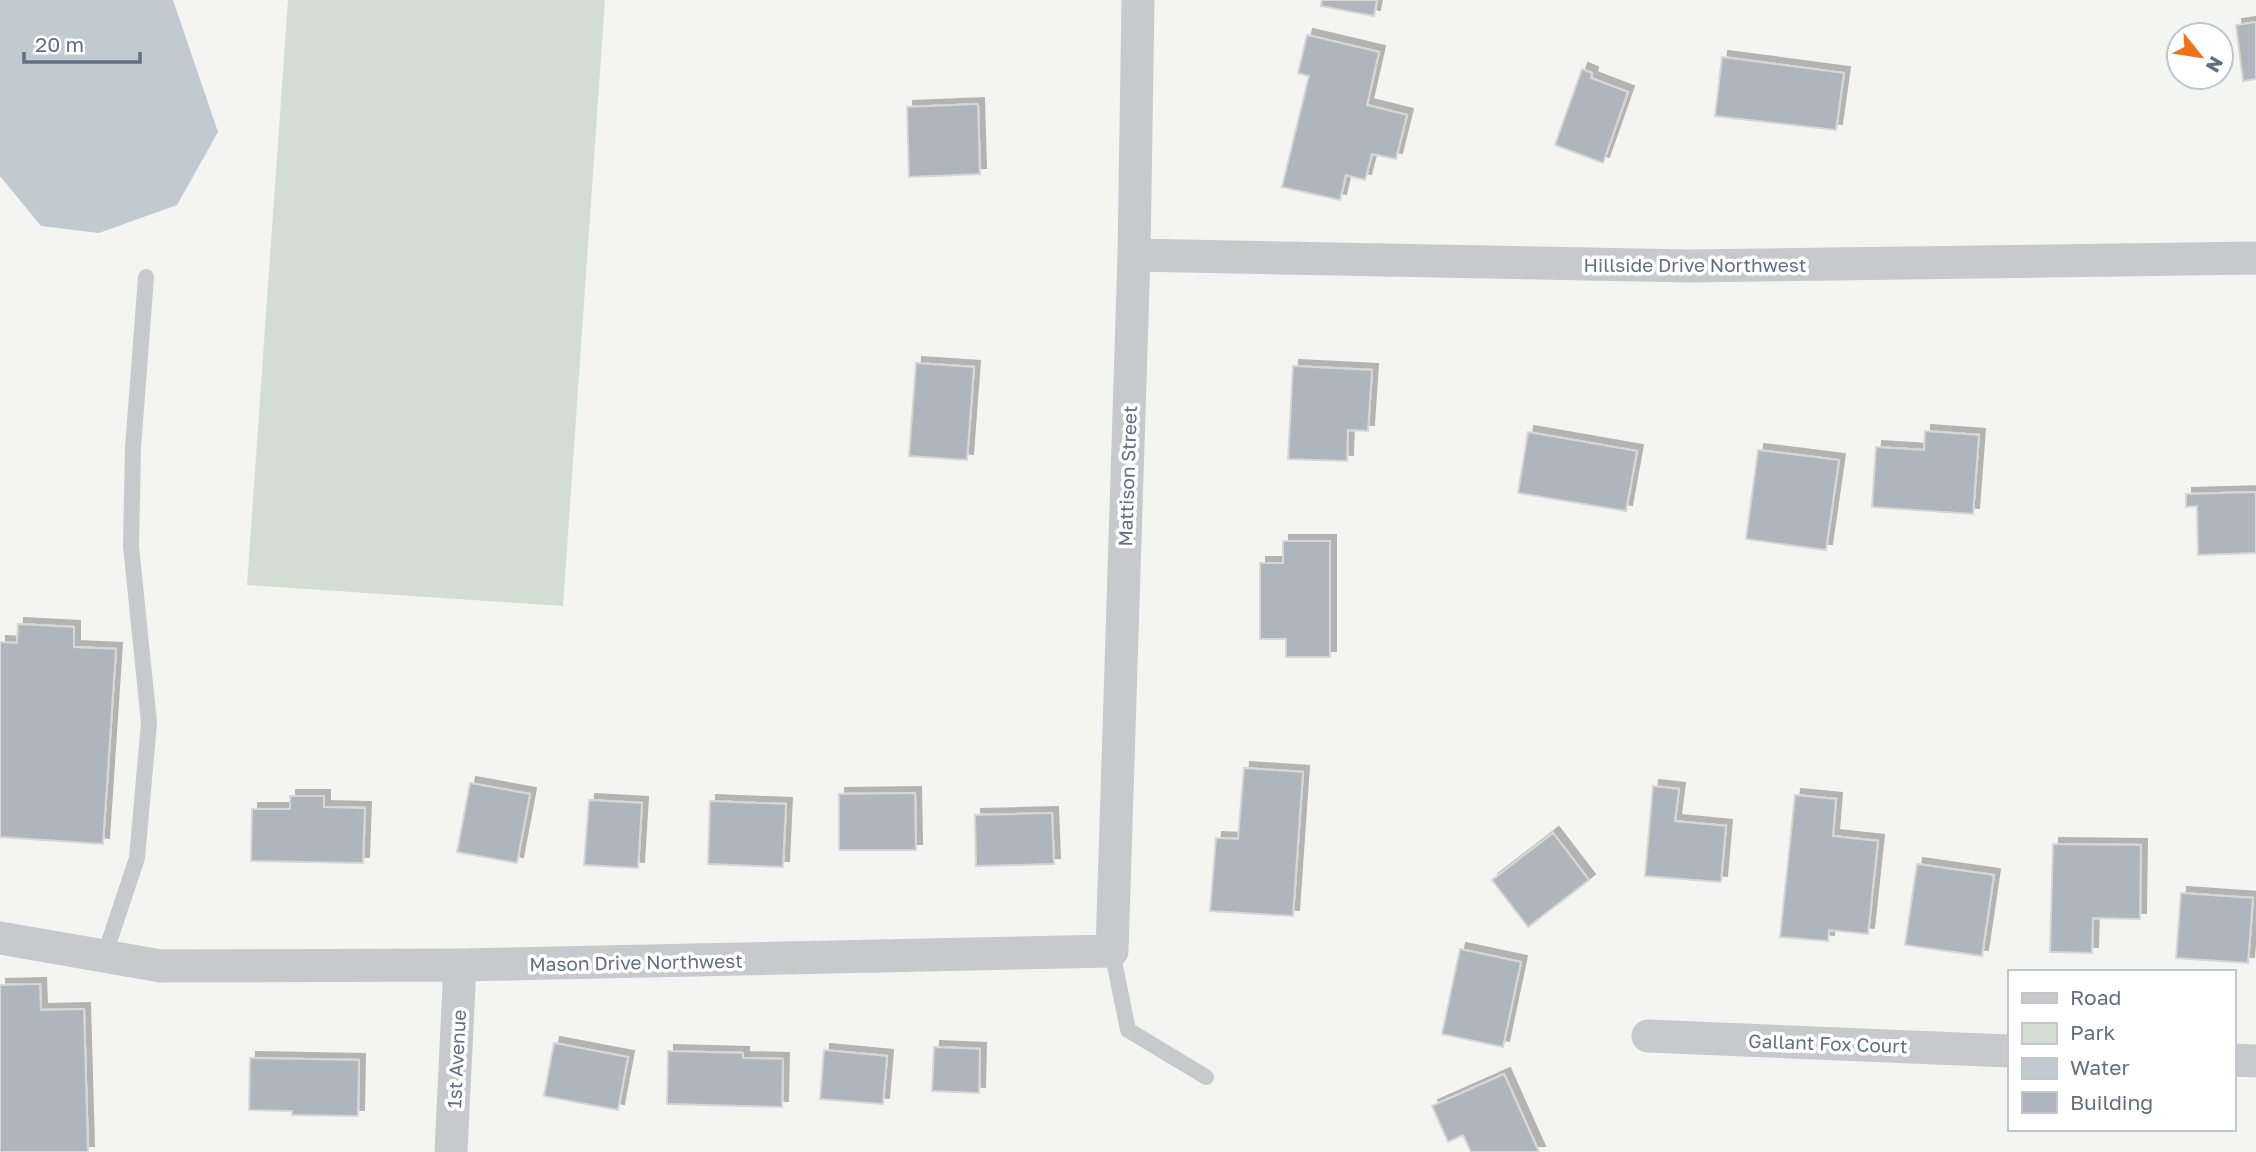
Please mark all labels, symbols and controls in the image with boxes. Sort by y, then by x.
scale bar [24,21,140,65]
north arrow [2165,21,2235,91]
text: 20 m [35,31,84,57]
text: N [2202,53,2229,77]
street label: Hillside Drive Northwest [1584,253,1806,276]
street label: Mattison Street [1113,405,1141,547]
street label: Mason Drive Northwest [529,949,743,975]
legend [2008,970,2235,1131]
text: Road [2070,984,2121,1010]
street label: 1st Avenue [442,1009,470,1109]
text: Park [2070,1019,2116,1045]
street label: Gallant Fox Court [1748,1029,1908,1057]
text: Water [2070,1054,2130,1080]
text: Building [2070,1089,2153,1115]

